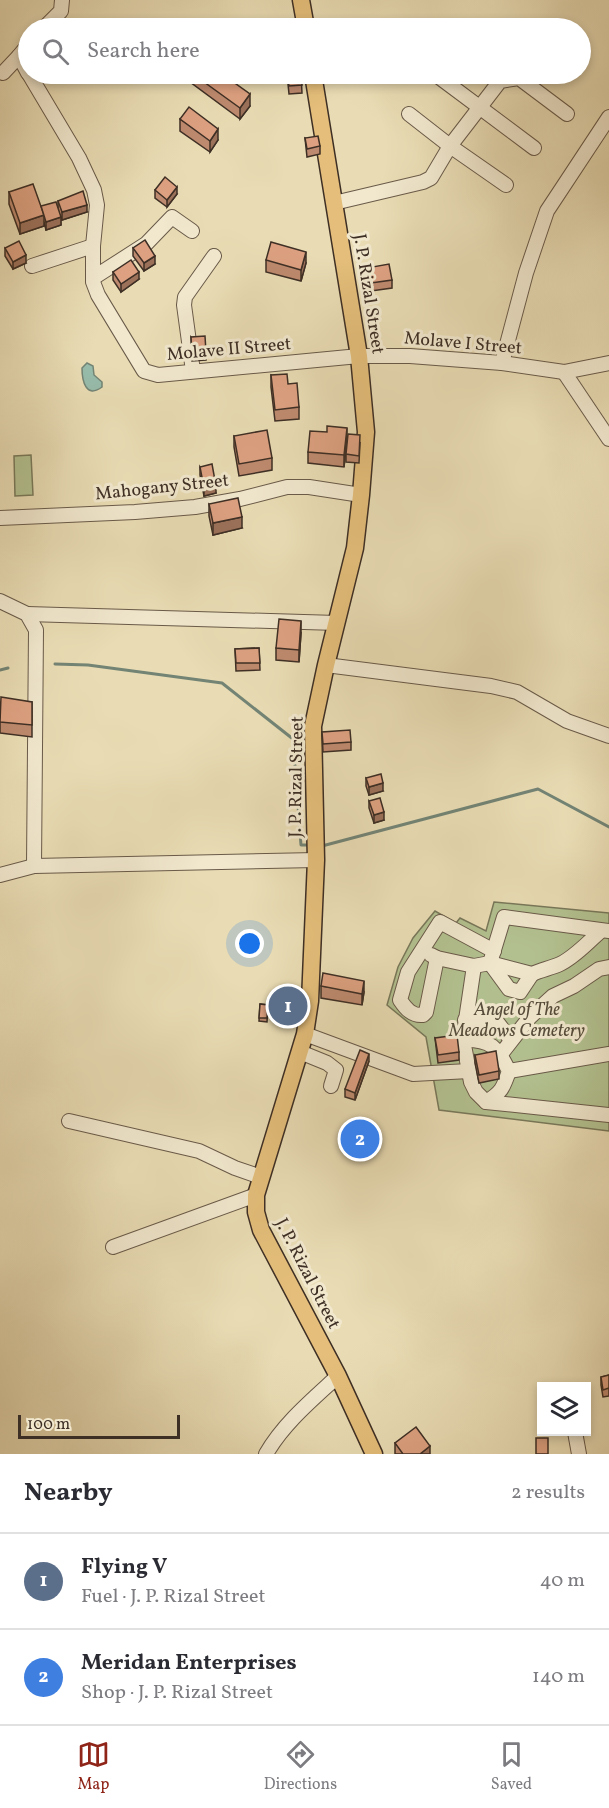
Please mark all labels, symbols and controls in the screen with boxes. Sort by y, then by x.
search box [18,18,591,84]
icon: search [39,35,72,68]
text: Search here [87,36,200,67]
street label: J. P. Rizal Street [346,232,390,356]
street label: Molave I Street [403,326,523,362]
street label: Molave II Street [166,332,292,368]
street label: Mahogany Street [94,469,230,507]
street label: J. P. Rizal Street [283,716,311,838]
your location [235,929,264,958]
pin: 1 [268,984,308,1028]
park label: Angel of The Meadows Cemetery [448,998,585,1044]
pin: 2 [340,1116,380,1162]
street label: J. P. Rizal Street [268,1214,346,1334]
map controls [537,1382,591,1436]
button: layers [537,1382,591,1436]
scale bar [18,1412,180,1440]
text: 100 m [27,1414,70,1436]
text: Nearby [24,1475,113,1511]
text: 2 results [511,1479,585,1507]
text: Flying V [81,1552,167,1583]
text: 1 [39,1567,48,1595]
text: 40 m [540,1567,585,1595]
text: Fuel · J. P. Rizal Street [81,1583,265,1611]
text: Meridan Enterprises [81,1648,297,1679]
text: 2 [38,1663,49,1691]
text: 140 m [532,1663,585,1691]
text: Shop · J. P. Rizal Street [81,1679,273,1707]
tab: Map [77,1738,110,1796]
tab: Directions [264,1738,337,1796]
tab: Saved [491,1738,532,1796]

